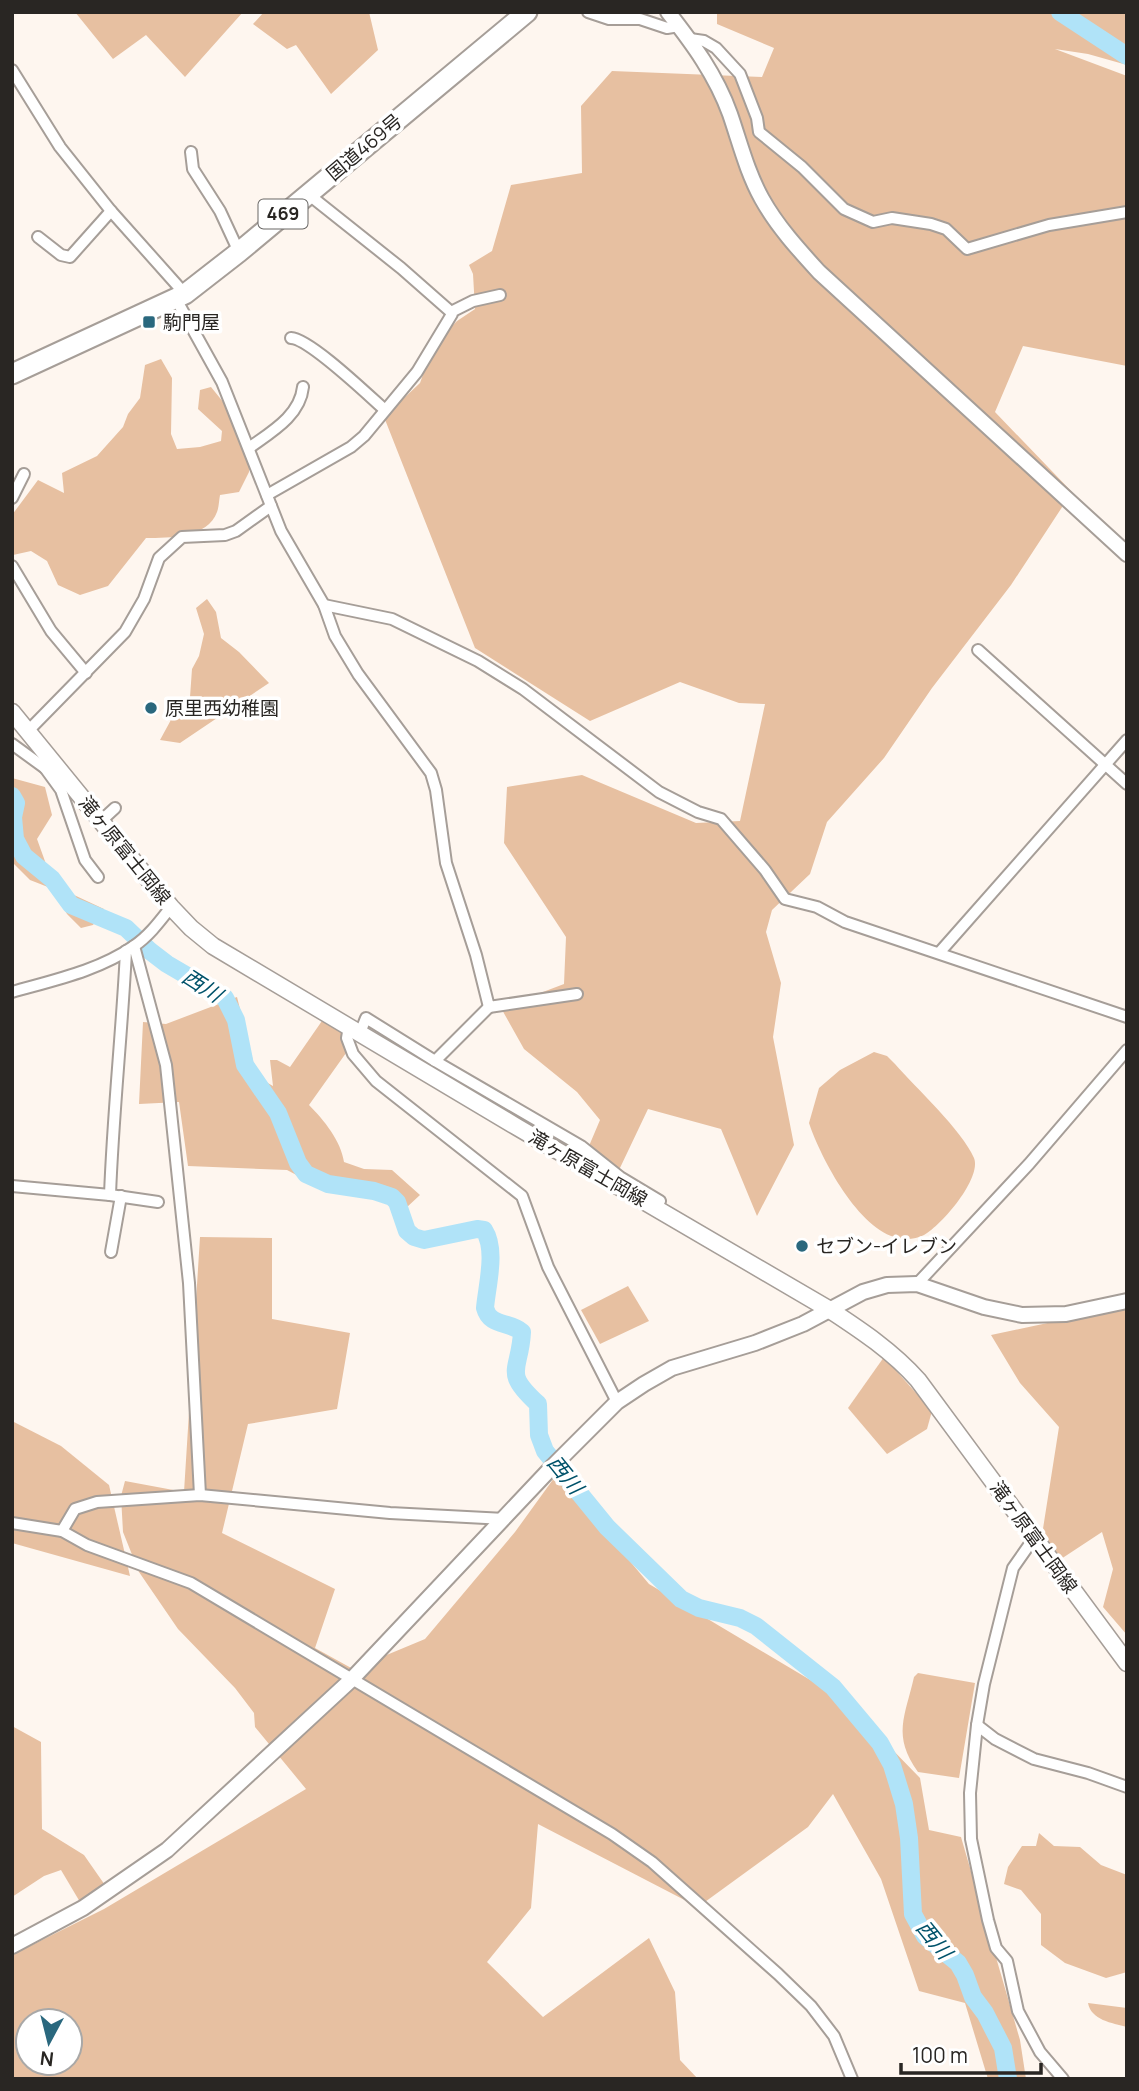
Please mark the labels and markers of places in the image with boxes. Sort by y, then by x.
place label: 駒門屋 [163,309,220,335]
marker: 駒門屋 [141,314,157,330]
place label: 原里西幼稚園 [165,695,279,721]
marker: 原里西幼稚園 [143,700,159,716]
place label: セブン-イレブン [816,1233,957,1259]
marker: セブン-イレブン [794,1238,810,1254]

